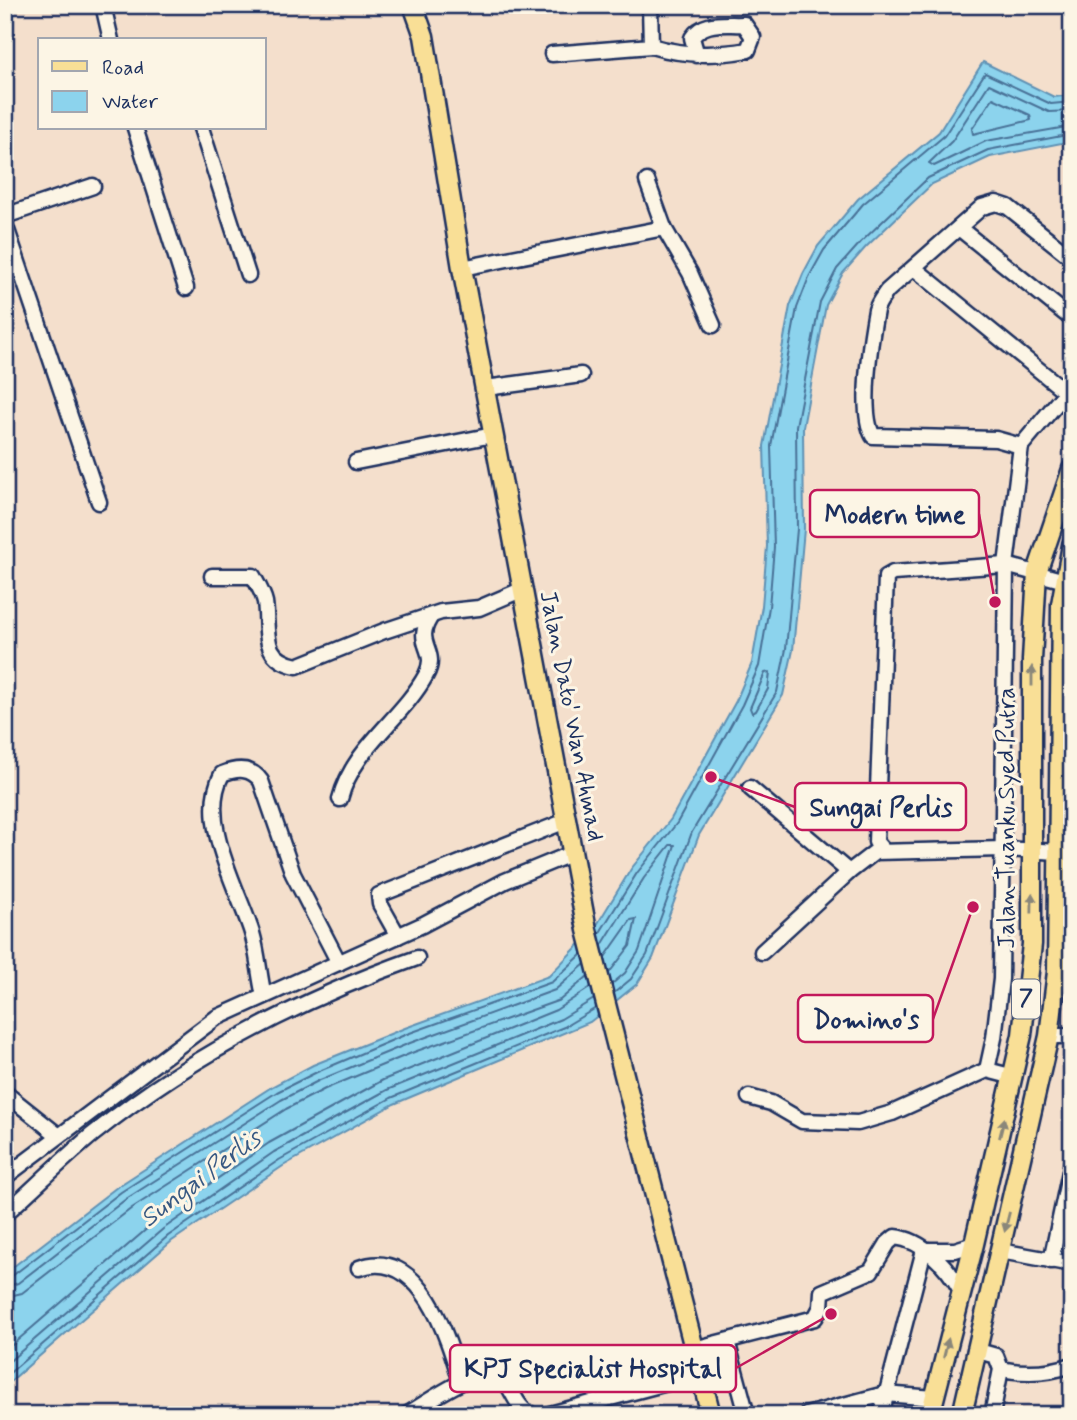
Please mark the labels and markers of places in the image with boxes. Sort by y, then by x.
callout: Modern time [810,490,979,537]
callout: Sungai Perlis [795,783,966,830]
callout: Domino's [798,995,933,1042]
callout: KPJ Specialist Hospital [450,1345,736,1392]

